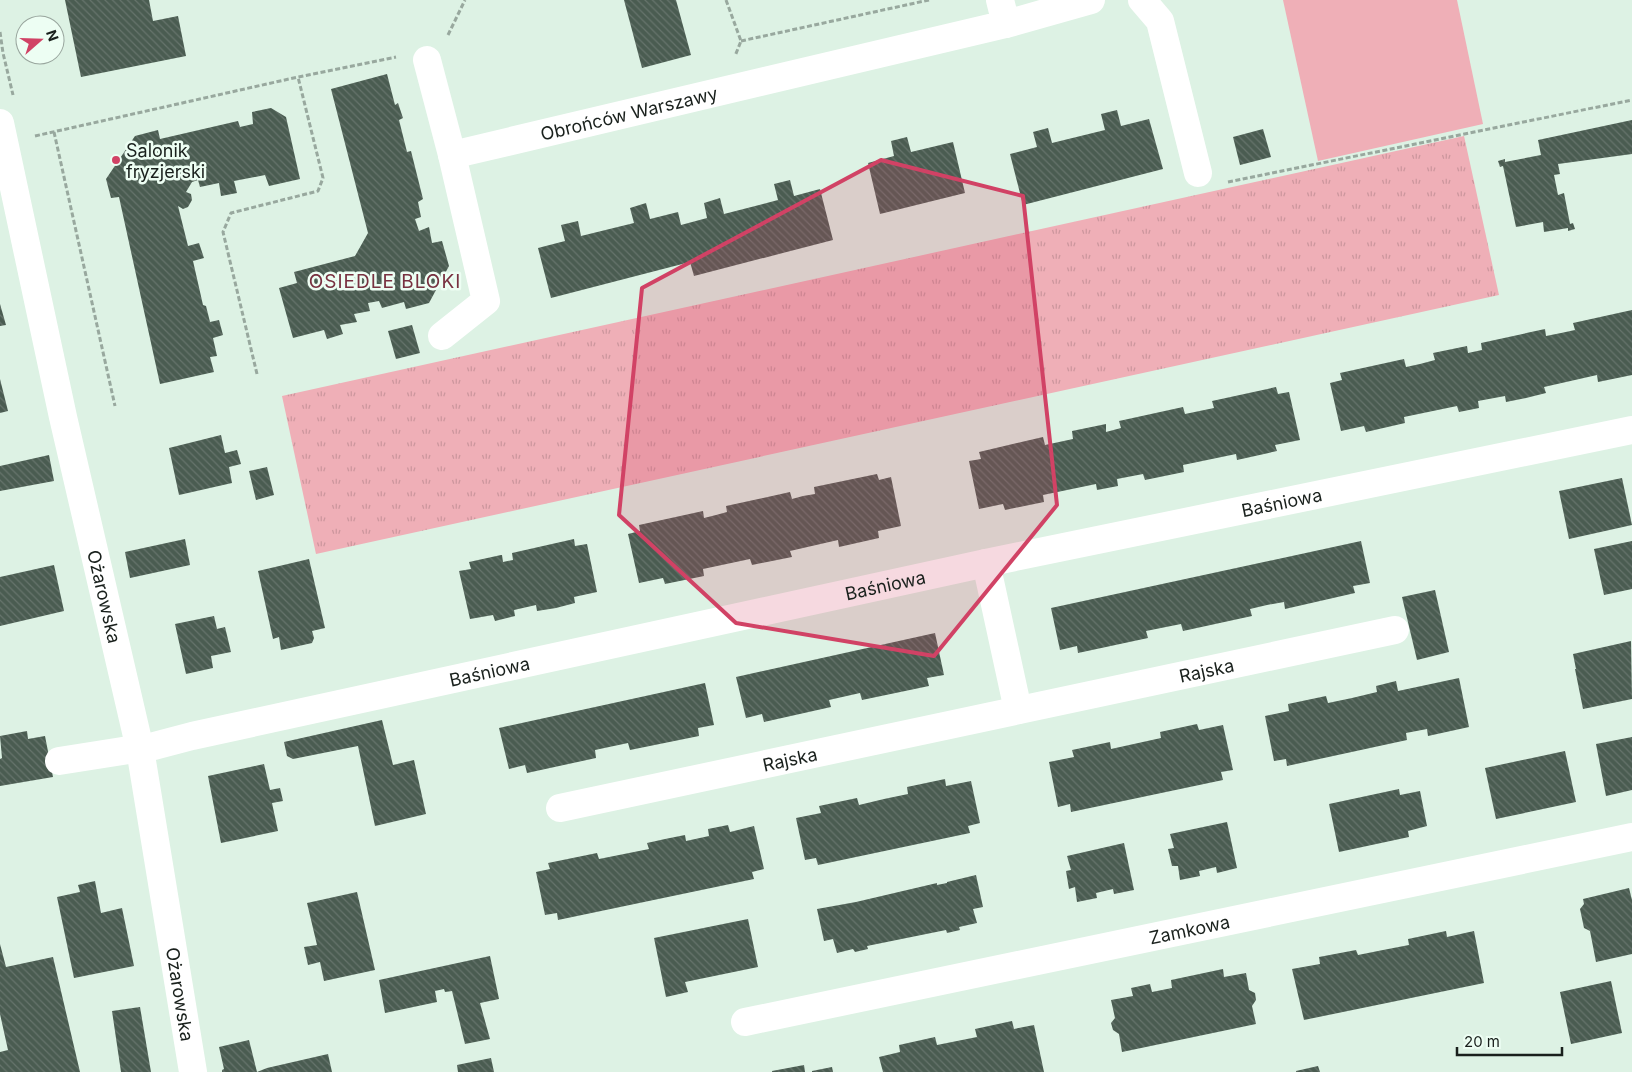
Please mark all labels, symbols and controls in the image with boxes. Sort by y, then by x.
north arrow [15,15,65,65]
text: N [43,27,62,43]
street label: Obrońców Warszawy [538,82,720,144]
place label: Salonik fryzjerski [126,140,205,182]
marker: Salonik fryzjerski [110,154,122,166]
district label: OSIEDLE BLOKI [309,270,461,293]
street label: Baśniowa [1240,484,1324,521]
street label: Ożarowska [84,548,126,645]
street label: Baśniowa [843,566,927,604]
street label: Baśniowa [447,652,532,690]
street label: Rajska [1177,654,1236,686]
street label: Rajska [761,743,819,775]
street label: Zamkowa [1147,911,1232,948]
street label: Ożarowska [162,946,198,1043]
scale bar [1457,1024,1562,1056]
text: 20 m [1464,1032,1500,1051]

